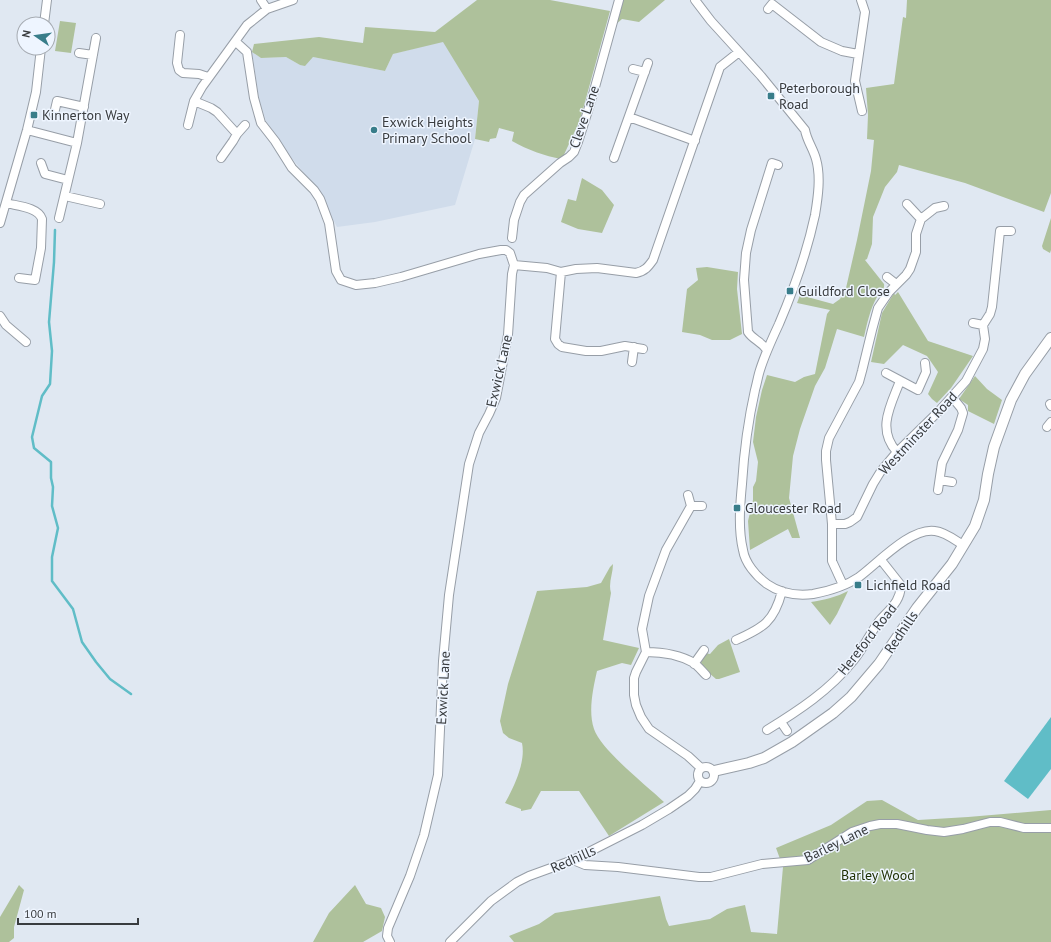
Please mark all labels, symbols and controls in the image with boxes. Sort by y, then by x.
north arrow [16,16,56,56]
text: N [19,29,34,39]
place label: Peterborough Road [779,79,860,113]
street label: Cleve Lane [565,83,603,151]
marker: Peterborough Road [766,91,776,101]
place label: Kinnerton Way [42,106,130,124]
marker: Kinnerton Way [29,110,39,120]
place label: Exwick Heights Primary School [382,113,473,147]
marker: Exwick Heights Primary School [369,125,379,135]
place label: Guildford Close [798,282,890,300]
marker: Guildford Close [785,286,795,296]
street label: Exwick Lane [482,333,516,409]
street label: Westminster Road [875,388,961,478]
place label: Gloucester Road [745,499,842,517]
marker: Gloucester Road [732,503,742,513]
place label: Lichfield Road [866,576,951,594]
marker: Lichfield Road [853,580,863,590]
street label: Hereford Road [833,600,901,678]
street label: Redhills [880,607,922,657]
street label: Exwick Lane [432,651,454,725]
street label: Barley Lane [801,820,871,866]
street label: Redhills [548,841,599,877]
park label: Barley Wood [841,866,915,884]
scale bar [18,900,138,926]
text: 100 m [24,906,57,921]

